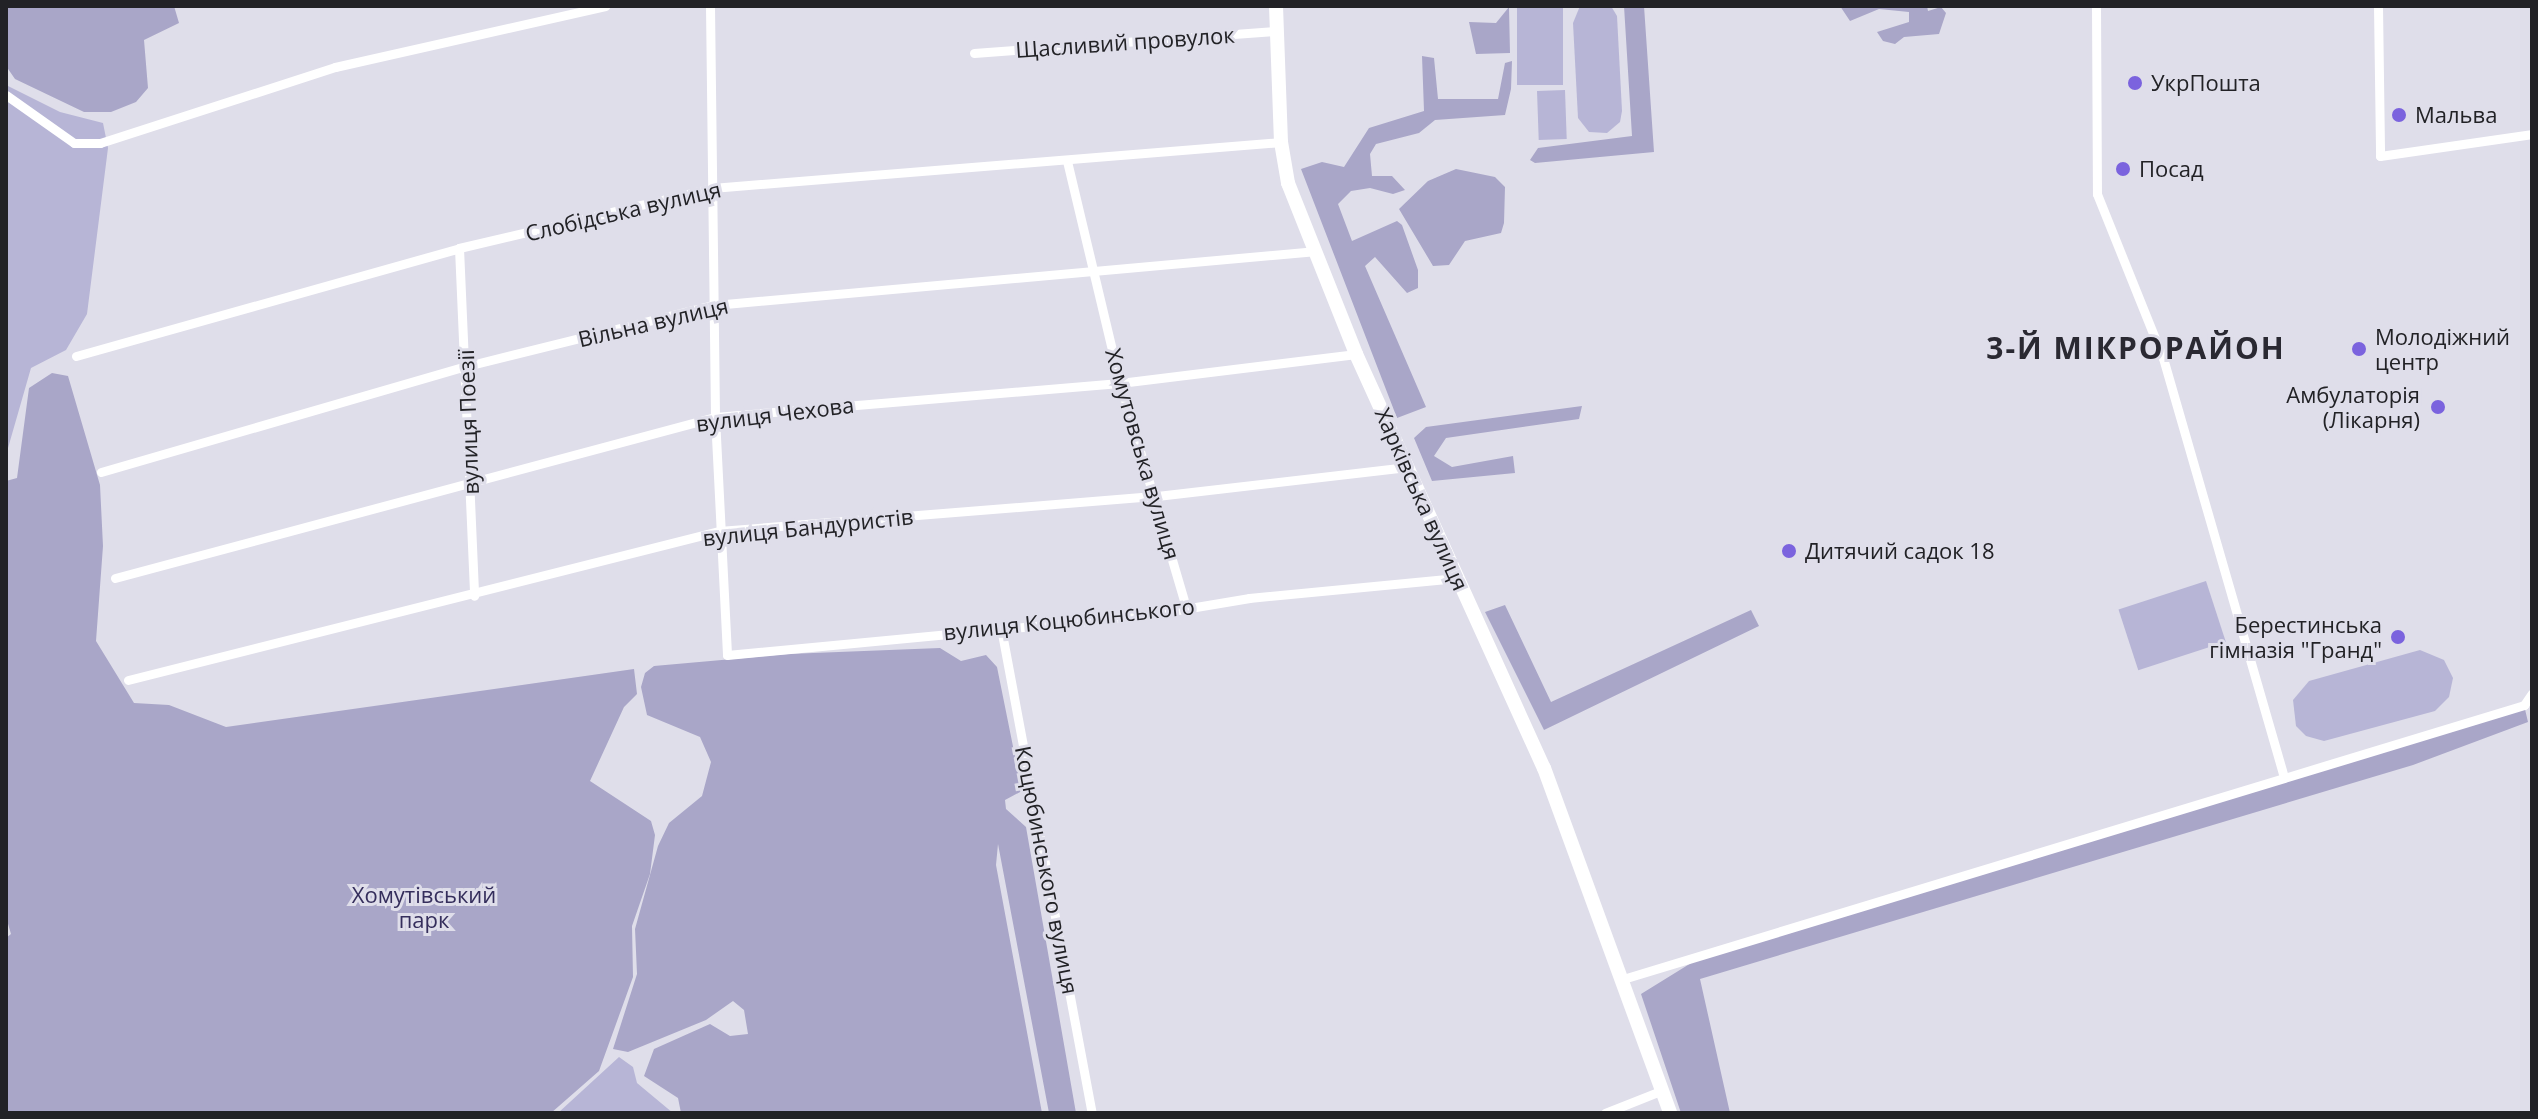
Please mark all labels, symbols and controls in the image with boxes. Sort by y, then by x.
street label: Щасливий провулок [1015,21,1235,63]
place label: УкрПошта [2151,70,2261,96]
marker: УкрПошта [2126,74,2144,92]
place label: Мальва [2415,102,2497,128]
marker: Мальва [2390,106,2408,124]
place label: Посад [2139,156,2204,182]
marker: Посад [2114,160,2132,178]
street label: Слобідська вулиця [523,176,723,246]
street label: Вільна вулиця [575,292,731,352]
place label: Молодіжний центр [2375,323,2510,374]
district label: 3-Й МІКРОРАЙОН [1986,330,2286,366]
marker: Молодіжний центр [2350,340,2368,358]
street label: Хомутовська вулиця [1100,345,1186,563]
street label: вулиця Поезії [452,349,484,495]
place label: Амбулаторія (Лікарня) [2286,381,2420,432]
street label: вулиця Чехова [694,391,856,437]
marker: Амбулаторія (Лікарня) [2427,396,2449,418]
street label: Харківська вулиця [1370,404,1474,594]
street label: вулиця Бандуристів [701,503,915,551]
place label: Дитячий садок 18 [1805,538,1994,564]
marker: Дитячий садок 18 [1780,542,1798,560]
street label: вулиця Коцюбинського [942,593,1196,645]
place label: Берестинська гімназія "Гранд" [2209,611,2382,662]
marker: Берестинська гімназія "Гранд" [2389,628,2407,646]
street label: Коцюбинського вулиця [1010,744,1084,996]
park label: Хомутівський парк [352,881,496,932]

